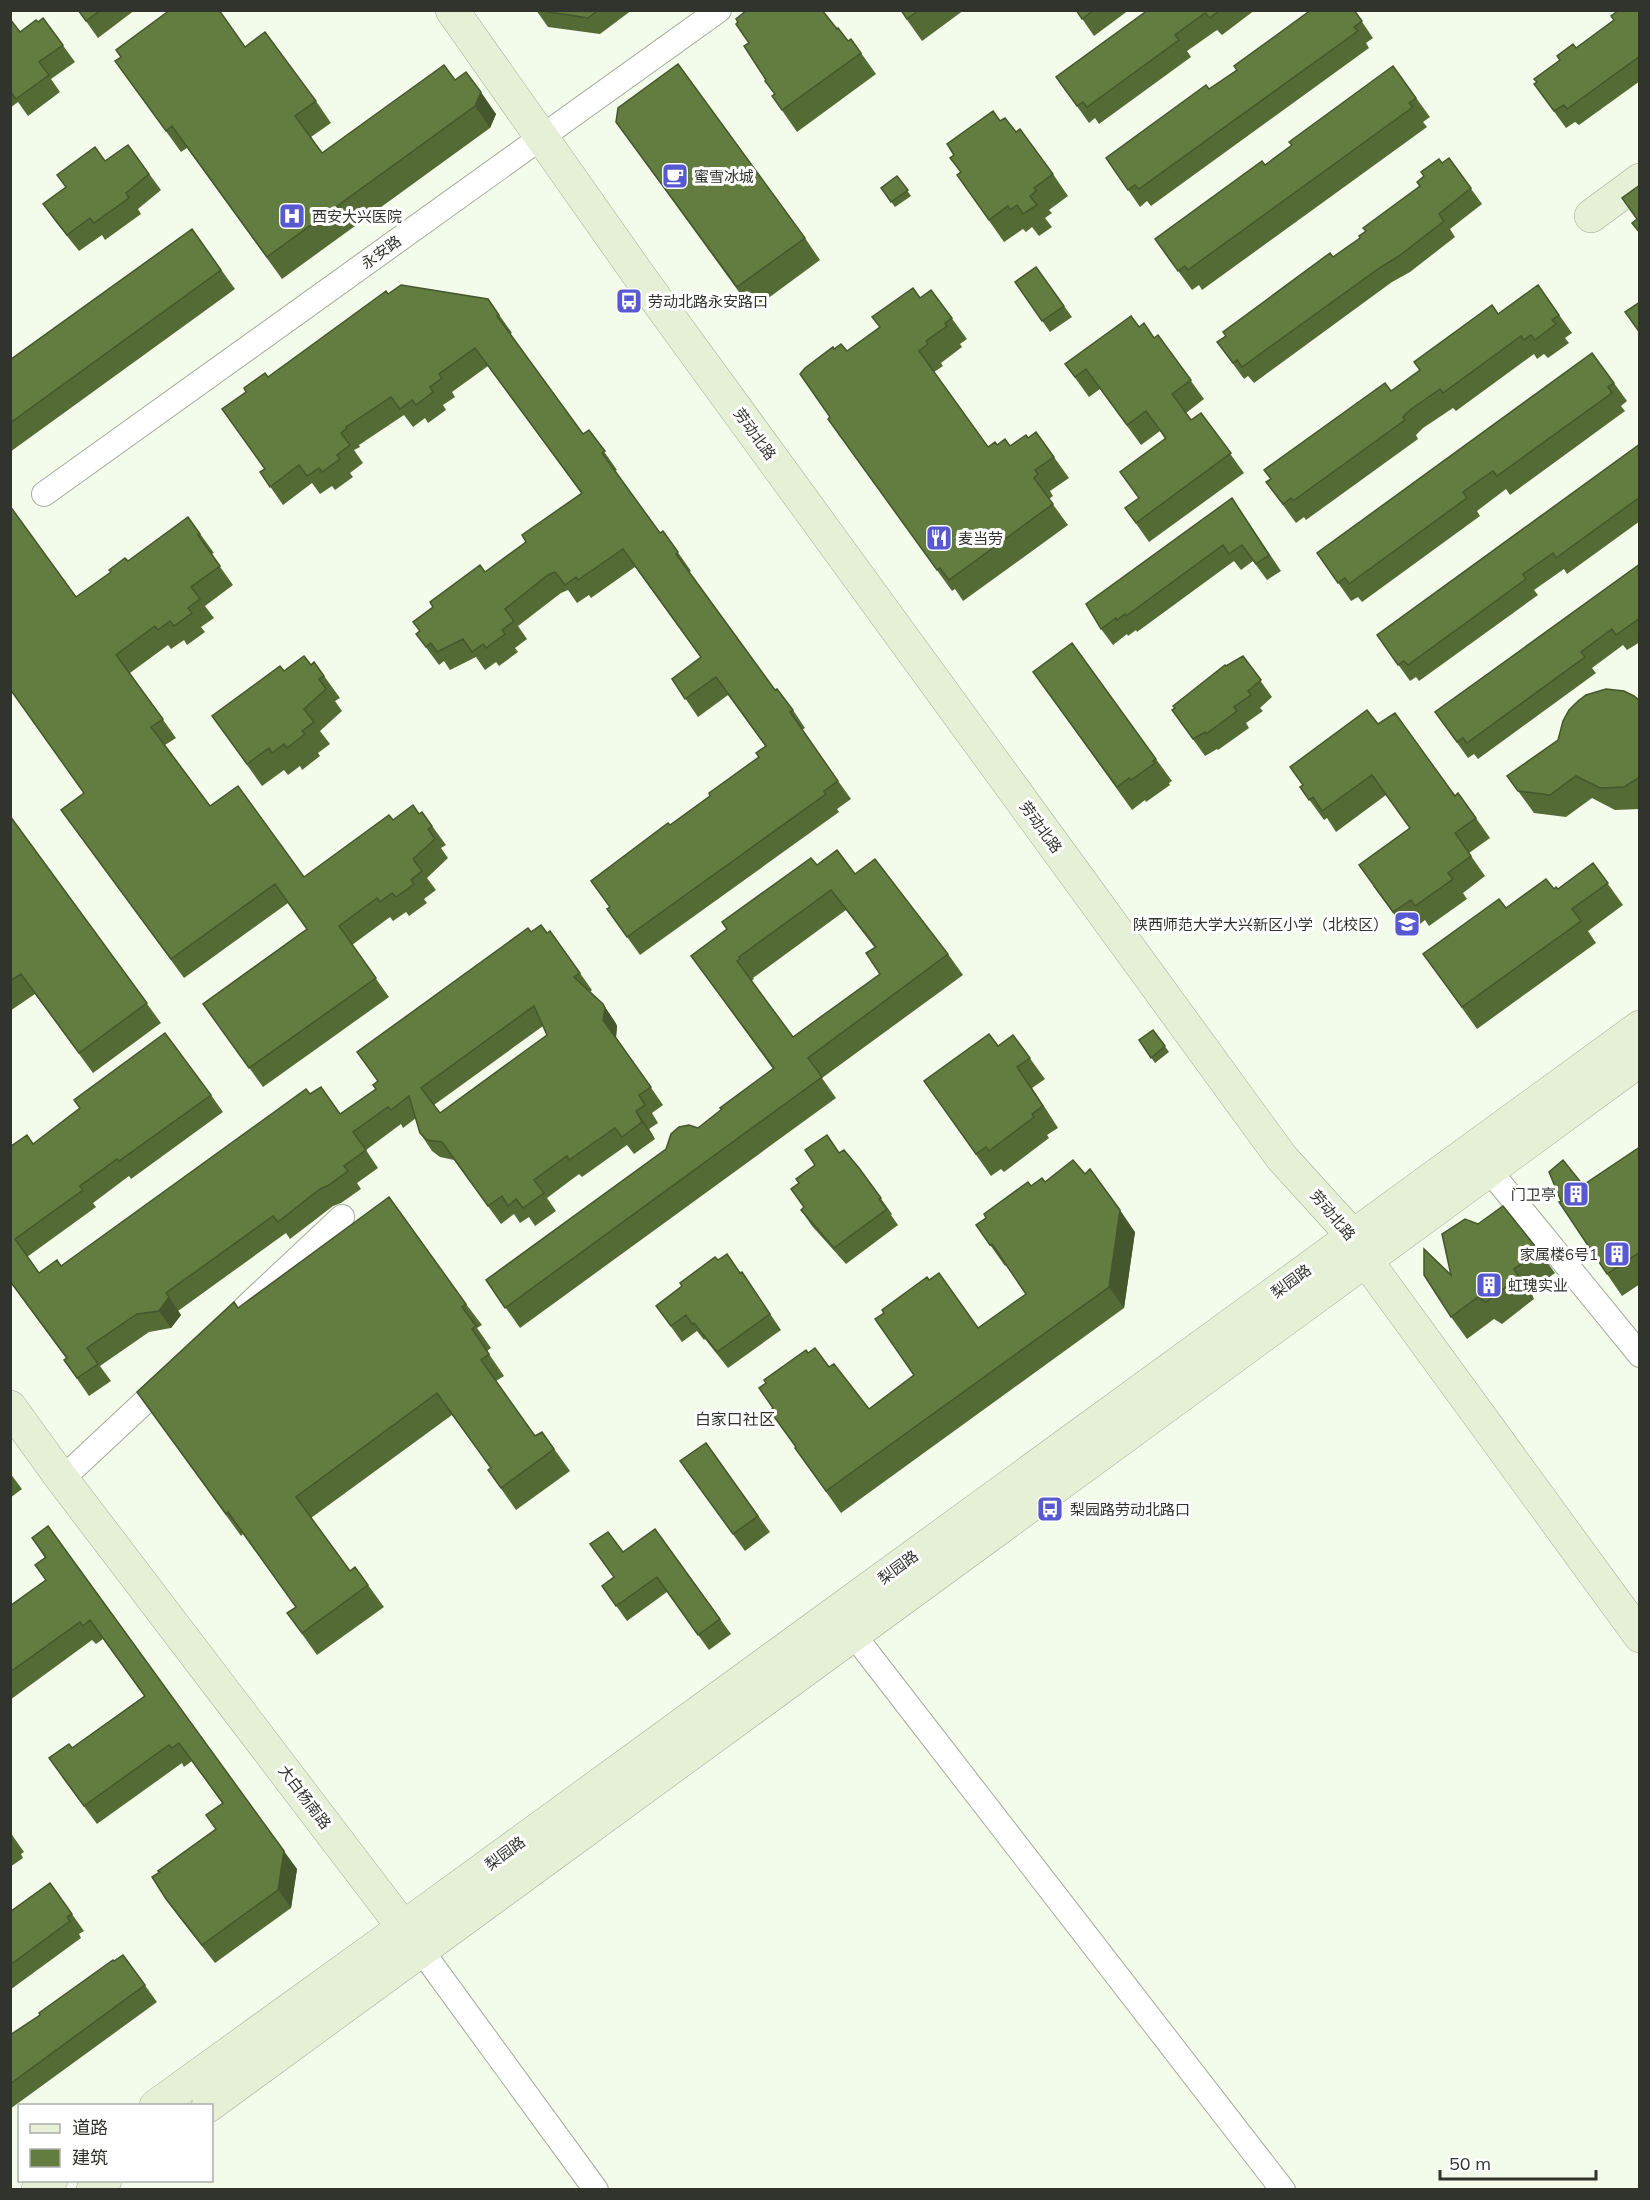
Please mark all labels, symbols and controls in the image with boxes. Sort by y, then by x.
cafe icon: 蜜雪冰城 [660,161,690,191]
place label: 蜜雪冰城 [694,167,754,186]
hospital icon: 西安大兴医院 [277,201,307,231]
place label: 西安大兴医院 [312,207,402,226]
street label: 永安路 [357,231,405,273]
bus stop icon: 劳动北路永安路口 [614,286,644,316]
place label: 劳动北路永安路口 [648,292,768,311]
street label: 劳动北路 [730,404,780,464]
restaurant icon: 麦当劳 [924,523,954,553]
place label: 麦当劳 [958,529,1003,548]
street label: 劳动北路 [1016,797,1066,857]
school or university icon: 陕西师范大学大兴新区小学（北校区） [1392,909,1422,939]
place label: 陕西师范大学大兴新区小学（北校区） [1133,915,1388,934]
building icon: 门卫亭 [1561,1179,1591,1209]
place label: 门卫亭 [1511,1185,1556,1204]
street label: 劳动北路 [1306,1186,1360,1244]
building icon: 家属楼6号1 [1602,1239,1632,1269]
place label: 家属楼6号1 [1520,1245,1598,1264]
street label: 梨园路 [1267,1260,1315,1302]
building icon: 虹瑰实业 [1474,1270,1504,1300]
place label: 虹瑰实业 [1508,1276,1568,1295]
district label: 白家口社区 [695,1409,775,1429]
bus stop icon: 梨园路劳动北路口 [1035,1494,1065,1524]
place label: 梨园路劳动北路口 [1070,1500,1190,1519]
street label: 梨园路 [874,1546,922,1588]
street label: 大白杨南路 [275,1761,335,1833]
street label: 梨园路 [481,1832,529,1874]
legend [18,2104,213,2182]
text: 道路 [72,2116,108,2139]
scale bar [1440,2143,1596,2181]
text: 建筑 [72,2146,108,2169]
text: 50 m [1449,2152,1491,2175]

